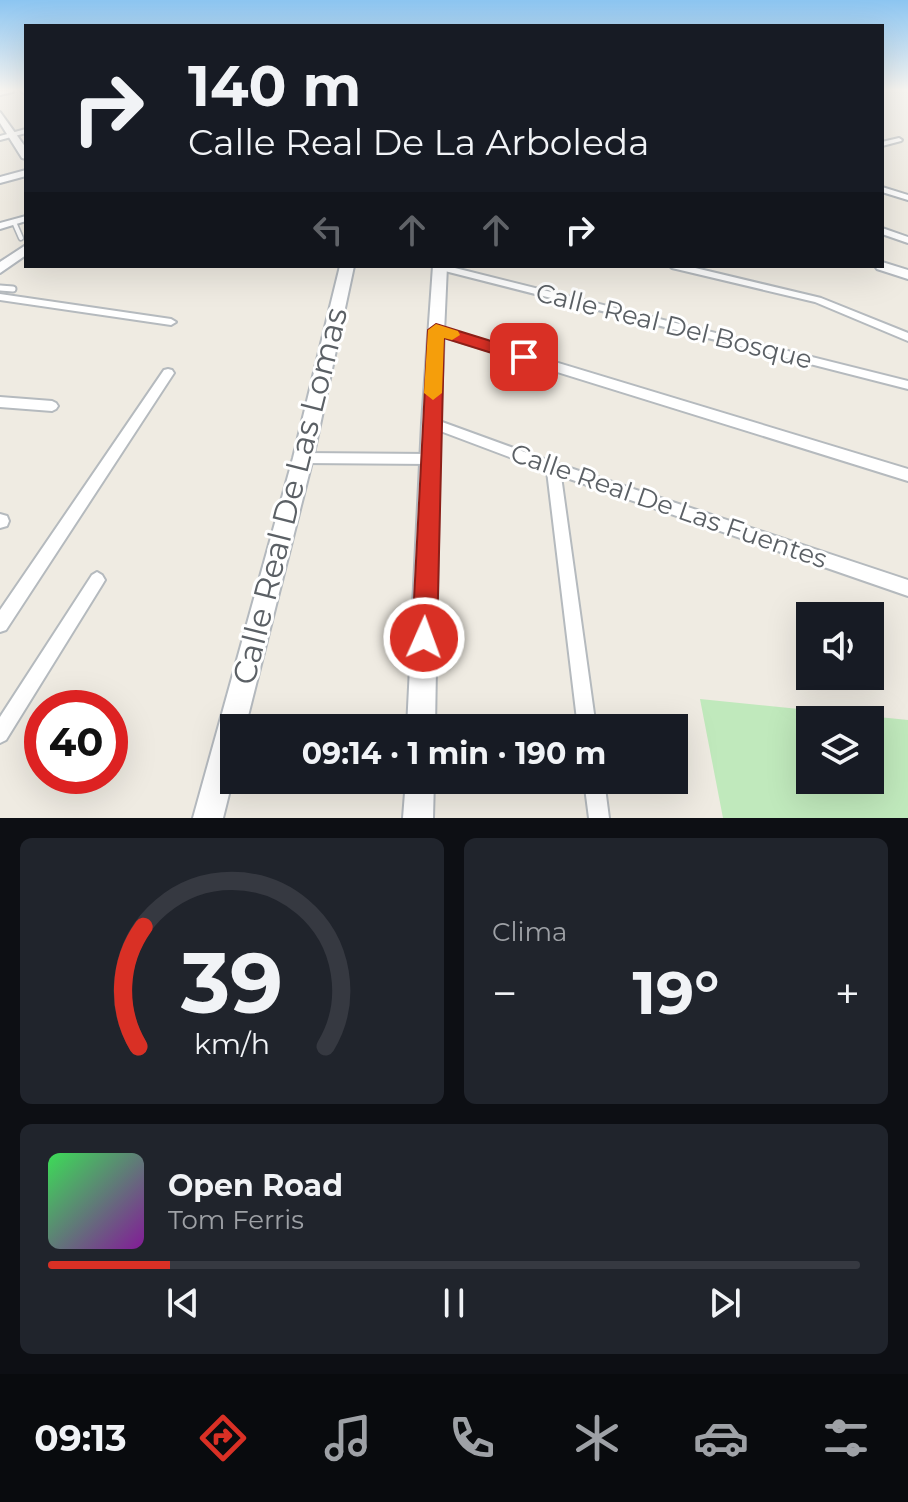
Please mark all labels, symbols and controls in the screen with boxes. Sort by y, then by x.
text: 140 m [188,52,361,120]
icon: right [56,56,160,160]
text: Calle Real De La Arboleda [188,120,649,164]
icon: left [306,208,350,252]
icon: ahead [390,208,434,252]
icon: ahead [474,208,518,252]
icon: right [558,208,602,252]
street label: Calle Real Del Bosque [532,276,816,376]
street label: Calle Real De Las Lomas [224,303,355,688]
pin [490,323,558,391]
icon: arrive [502,335,546,379]
street label: Calle Real De Las Fuentes [507,437,831,575]
position arrow [382,596,466,680]
map controls [796,602,884,794]
button: sound [796,602,884,690]
speed limit sign: 40 [24,690,128,794]
button: layers [796,706,884,794]
text: 09:14 · 1 min · 190 m [302,735,606,772]
text: Clima [492,916,567,948]
text: 39 [180,932,283,1034]
text: 19° [633,956,719,1029]
text: − [492,966,517,1020]
text: + [835,966,860,1020]
text: km/h [194,1026,270,1061]
text: Open Road [168,1167,343,1204]
text: Tom Ferris [168,1204,304,1236]
icon: previous [161,1281,205,1325]
icon: pause [432,1281,476,1325]
icon: next [703,1281,747,1325]
icon: directions [195,1410,251,1466]
icon: music [320,1410,376,1466]
icon: phone [444,1410,500,1466]
icon: climate [569,1410,625,1466]
icon: car [693,1410,749,1466]
icon: filters [818,1410,874,1466]
text: 09:13 [34,1416,127,1460]

